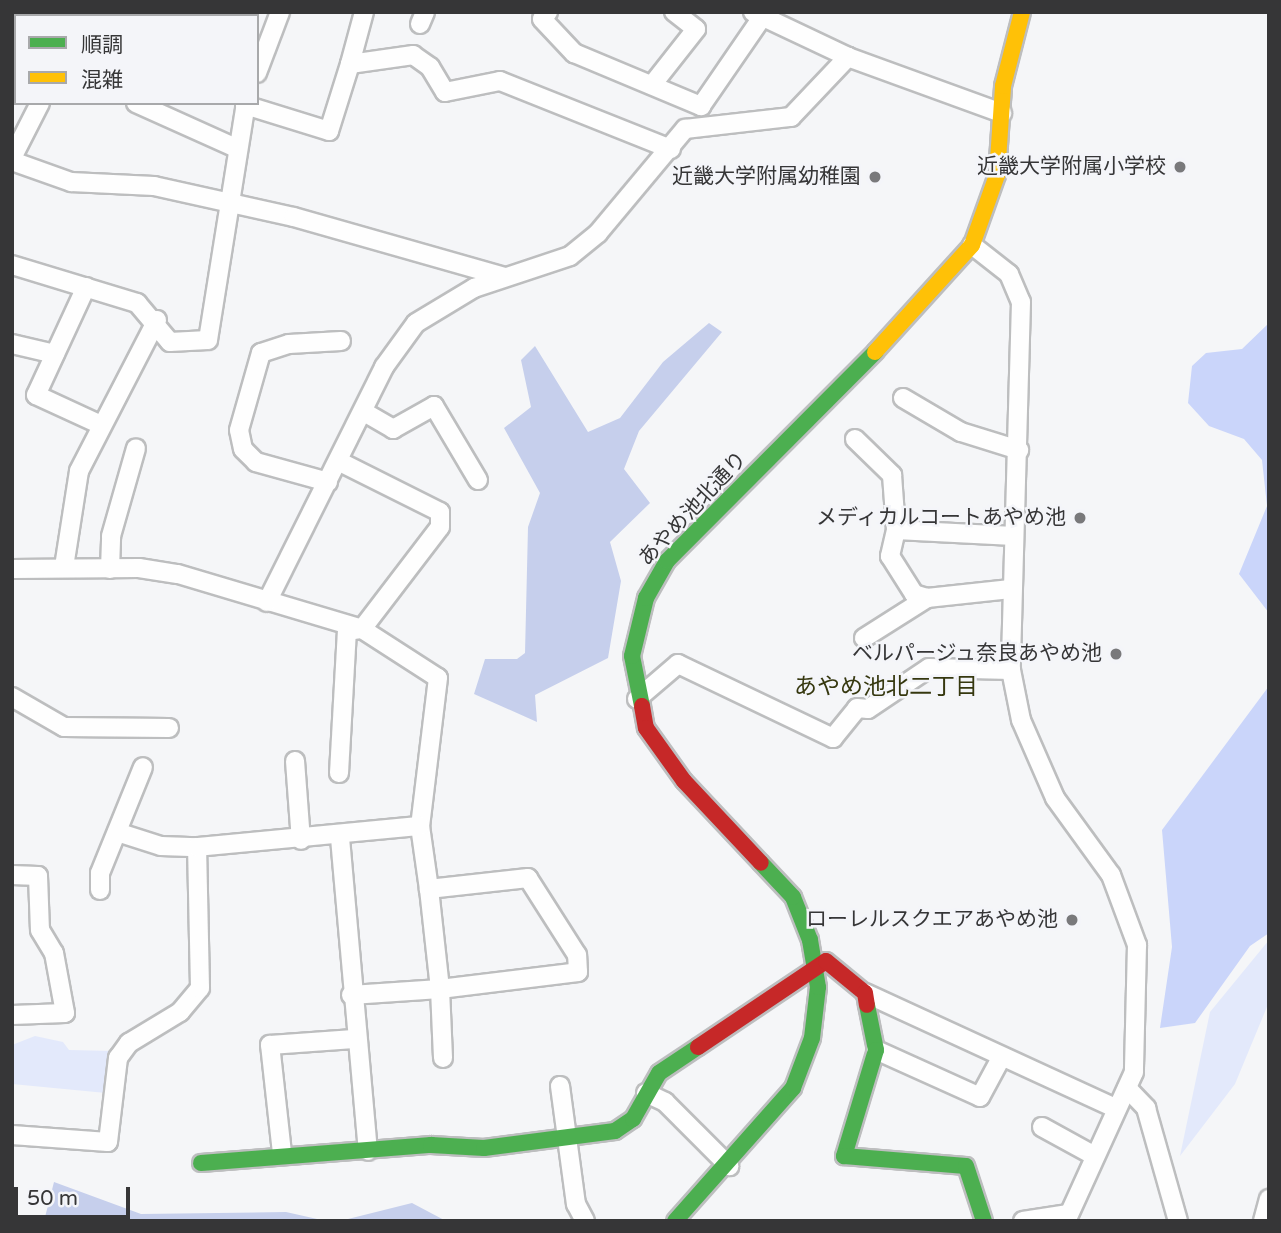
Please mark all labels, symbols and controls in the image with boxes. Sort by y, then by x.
legend [14,14,259,105]
text: 順調 [81,33,123,58]
text: 混雑 [81,68,123,93]
place label: 近畿大学附属小学校 [977,154,1166,180]
marker: 近畿大学附属小学校 [1172,159,1188,175]
place label: 近畿大学附属幼稚園 [672,164,861,190]
marker: 近畿大学附属幼稚園 [867,169,883,185]
street label: あやめ池北通り [634,447,752,571]
place label: メディカルコートあやめ池 [814,505,1066,531]
marker: メディカルコートあやめ池 [1072,510,1088,526]
place label: ベルパージュ奈良あやめ池 [850,641,1102,667]
marker: ベルパージュ奈良あやめ池 [1108,646,1124,662]
district label: あやめ池北二丁目 [794,673,978,701]
place label: ローレルスクエアあやめ池 [806,907,1058,933]
marker: ローレルスクエアあやめ池 [1064,912,1080,928]
scale bar [18,1174,133,1218]
text: 50 m [27,1186,78,1211]

